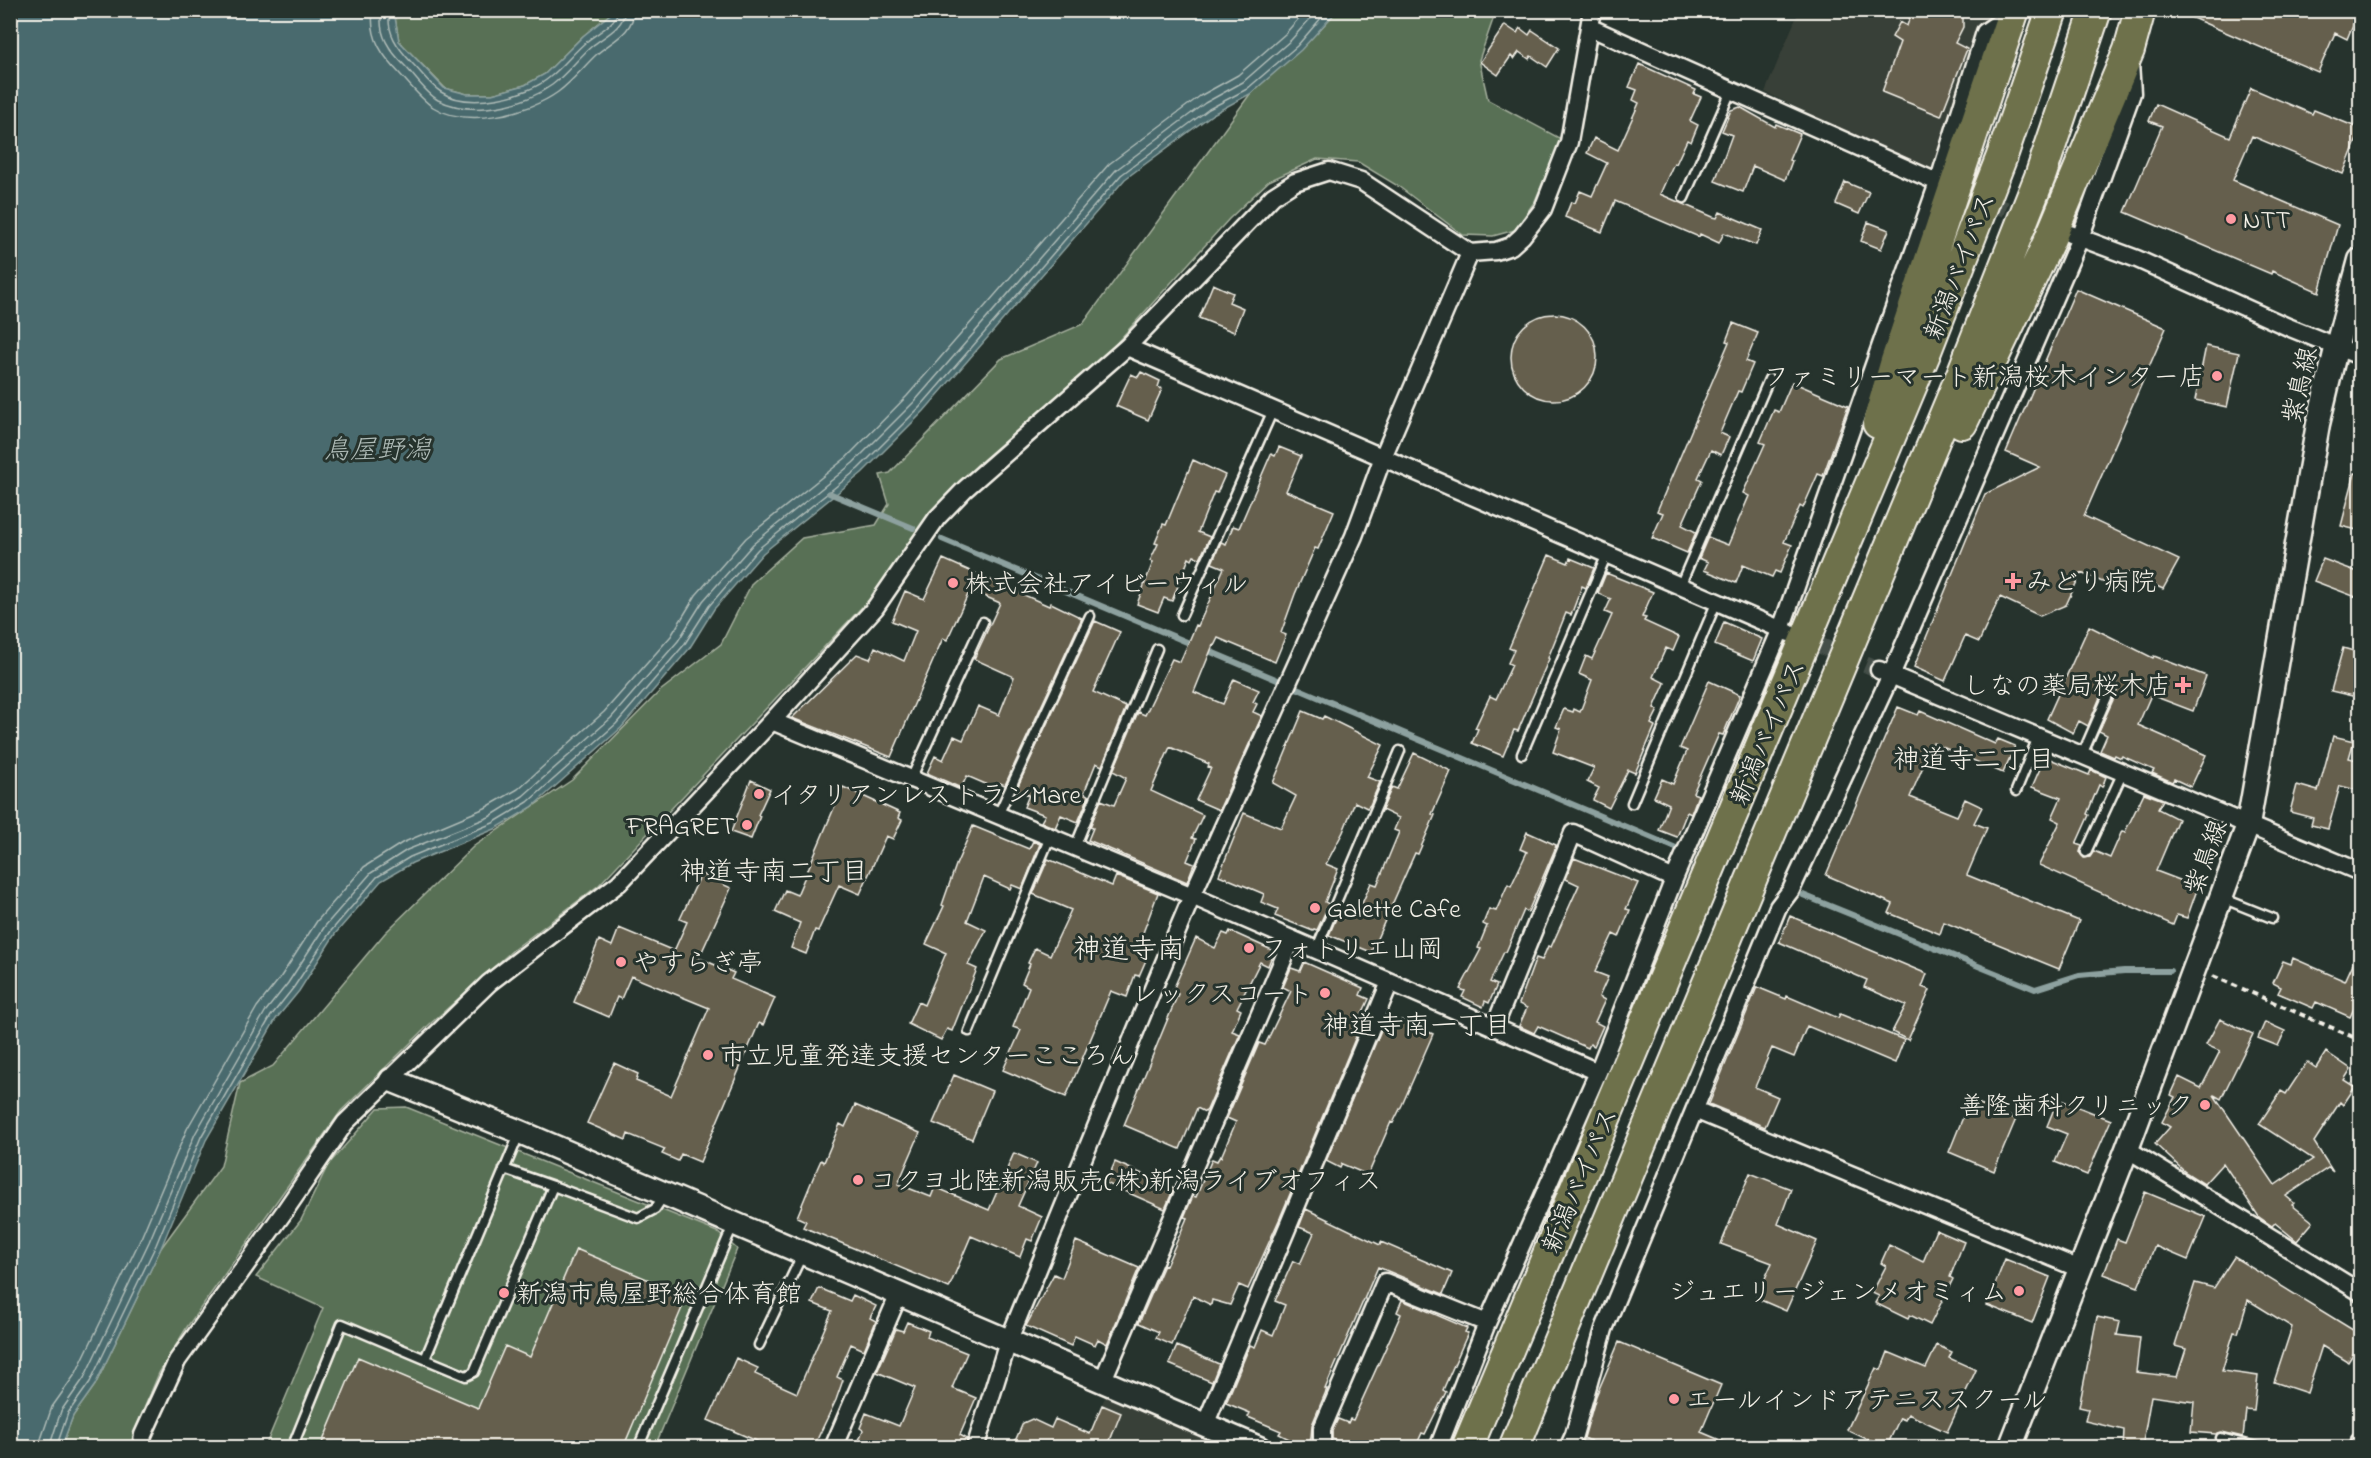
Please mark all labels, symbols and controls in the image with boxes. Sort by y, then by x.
street label: 新潟バイパス [1916,188,2007,346]
place label: NTT [2243,203,2290,241]
marker: NTT [2224,212,2238,226]
street label: 紫鳥線 [2275,343,2329,428]
place label: ファミリーマート新潟桜木インター店 [1764,360,2205,398]
marker: ファミリーマート新潟桜木インター店 [2210,369,2224,383]
water label: 鳥屋野潟 [323,432,432,471]
place label: みどり病院 [2026,565,2156,603]
place label: 株式会社アイビーウィル [965,567,1248,605]
marker: みどり病院 [2004,572,2022,590]
marker: 株式会社アイビーウィル [946,576,960,590]
street label: 新潟バイパス [1722,654,1818,812]
place label: しなの薬局桜木店 [1963,669,2171,707]
marker: しなの薬局桜木店 [2176,678,2190,692]
district label: 神道寺二丁目 [1893,742,2055,781]
place label: イタリアンレストランMare [771,778,1081,816]
marker: イタリアンレストランMare [752,787,766,801]
place label: FRAGRET [625,809,735,847]
street label: 紫鳥線 [2177,815,2239,901]
marker: FRAGRET [740,818,754,832]
district label: 神道寺南二丁目 [680,854,869,893]
place label: Galette Cafe [1327,892,1461,930]
marker: Galette Cafe [1308,901,1322,915]
district label: 神道寺南 [1073,931,1185,972]
place label: フォトリエ山岡 [1261,932,1443,970]
marker: フォトリエ山岡 [1242,941,1256,955]
place label: やすらぎ亭 [633,946,763,984]
marker: やすらぎ亭 [614,955,628,969]
place label: レックスコート [1132,977,1313,1015]
marker: レックスコート [1318,986,1332,1000]
district label: 神道寺南一丁目 [1323,1008,1512,1047]
place label: 市立児童発達支援センターこころん [720,1039,1135,1077]
marker: 市立児童発達支援センターこころん [701,1048,715,1062]
place label: 善隆歯科クリニック [1959,1089,2193,1127]
marker: 善隆歯科クリニック [2198,1098,2212,1112]
street label: 新潟バイパス [1534,1102,1630,1260]
place label: コクヨ北陸新潟販売(株)新潟ライブオフィス [870,1164,1382,1202]
marker: コクヨ北陸新潟販売(株)新潟ライブオフィス [851,1173,865,1187]
place label: ジュエリージェンメオミィム [1668,1275,2007,1313]
place label: 新潟市鳥屋野総合体育館 [516,1277,802,1315]
marker: ジュエリージェンメオミィム [2012,1284,2026,1298]
marker: 新潟市鳥屋野総合体育館 [497,1286,511,1300]
place label: エールインドアテニススクール [1686,1383,2047,1421]
marker: エールインドアテニススクール [1667,1392,1681,1406]

